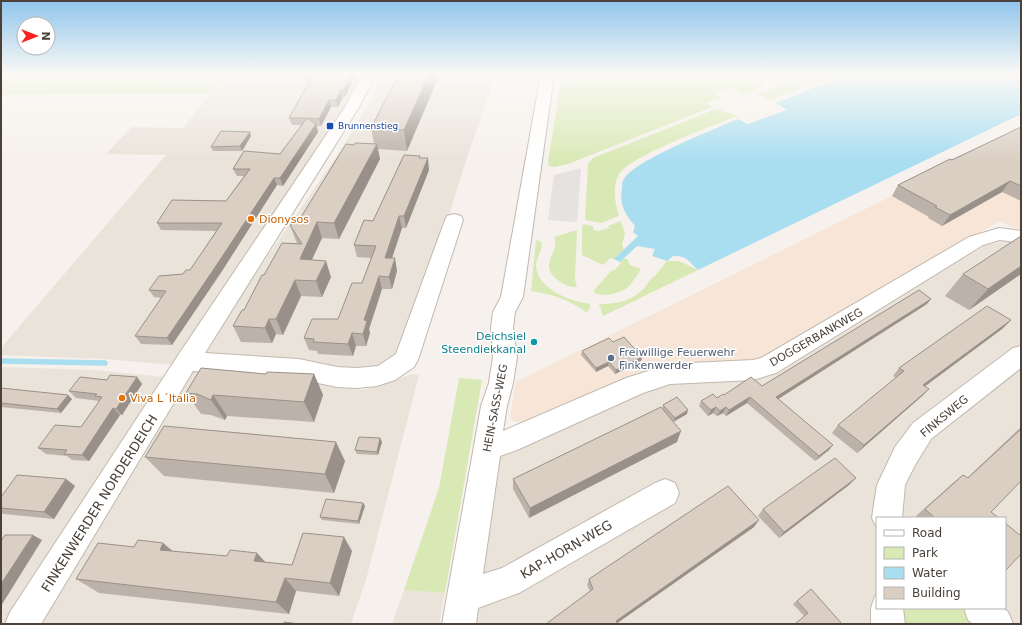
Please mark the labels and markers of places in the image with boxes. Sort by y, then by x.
marker: Brunnenstieg [325,121,335,131]
place label: Brunnenstieg [338,121,398,131]
place label: Dionysos [259,213,309,226]
marker: Dionysos [246,214,256,224]
place label: Deichsiel Steendiekkanal [441,330,526,356]
marker: Deichsiel Steendiekkanal [529,337,539,347]
place label: Freiwillige Feuerwehr Finkenwerder [619,346,736,372]
marker: Freiwillige Feuerwehr Finkenwerder [606,353,616,363]
place label: Viva L´Italia [130,392,196,405]
marker: Viva L´Italia [117,393,127,403]

